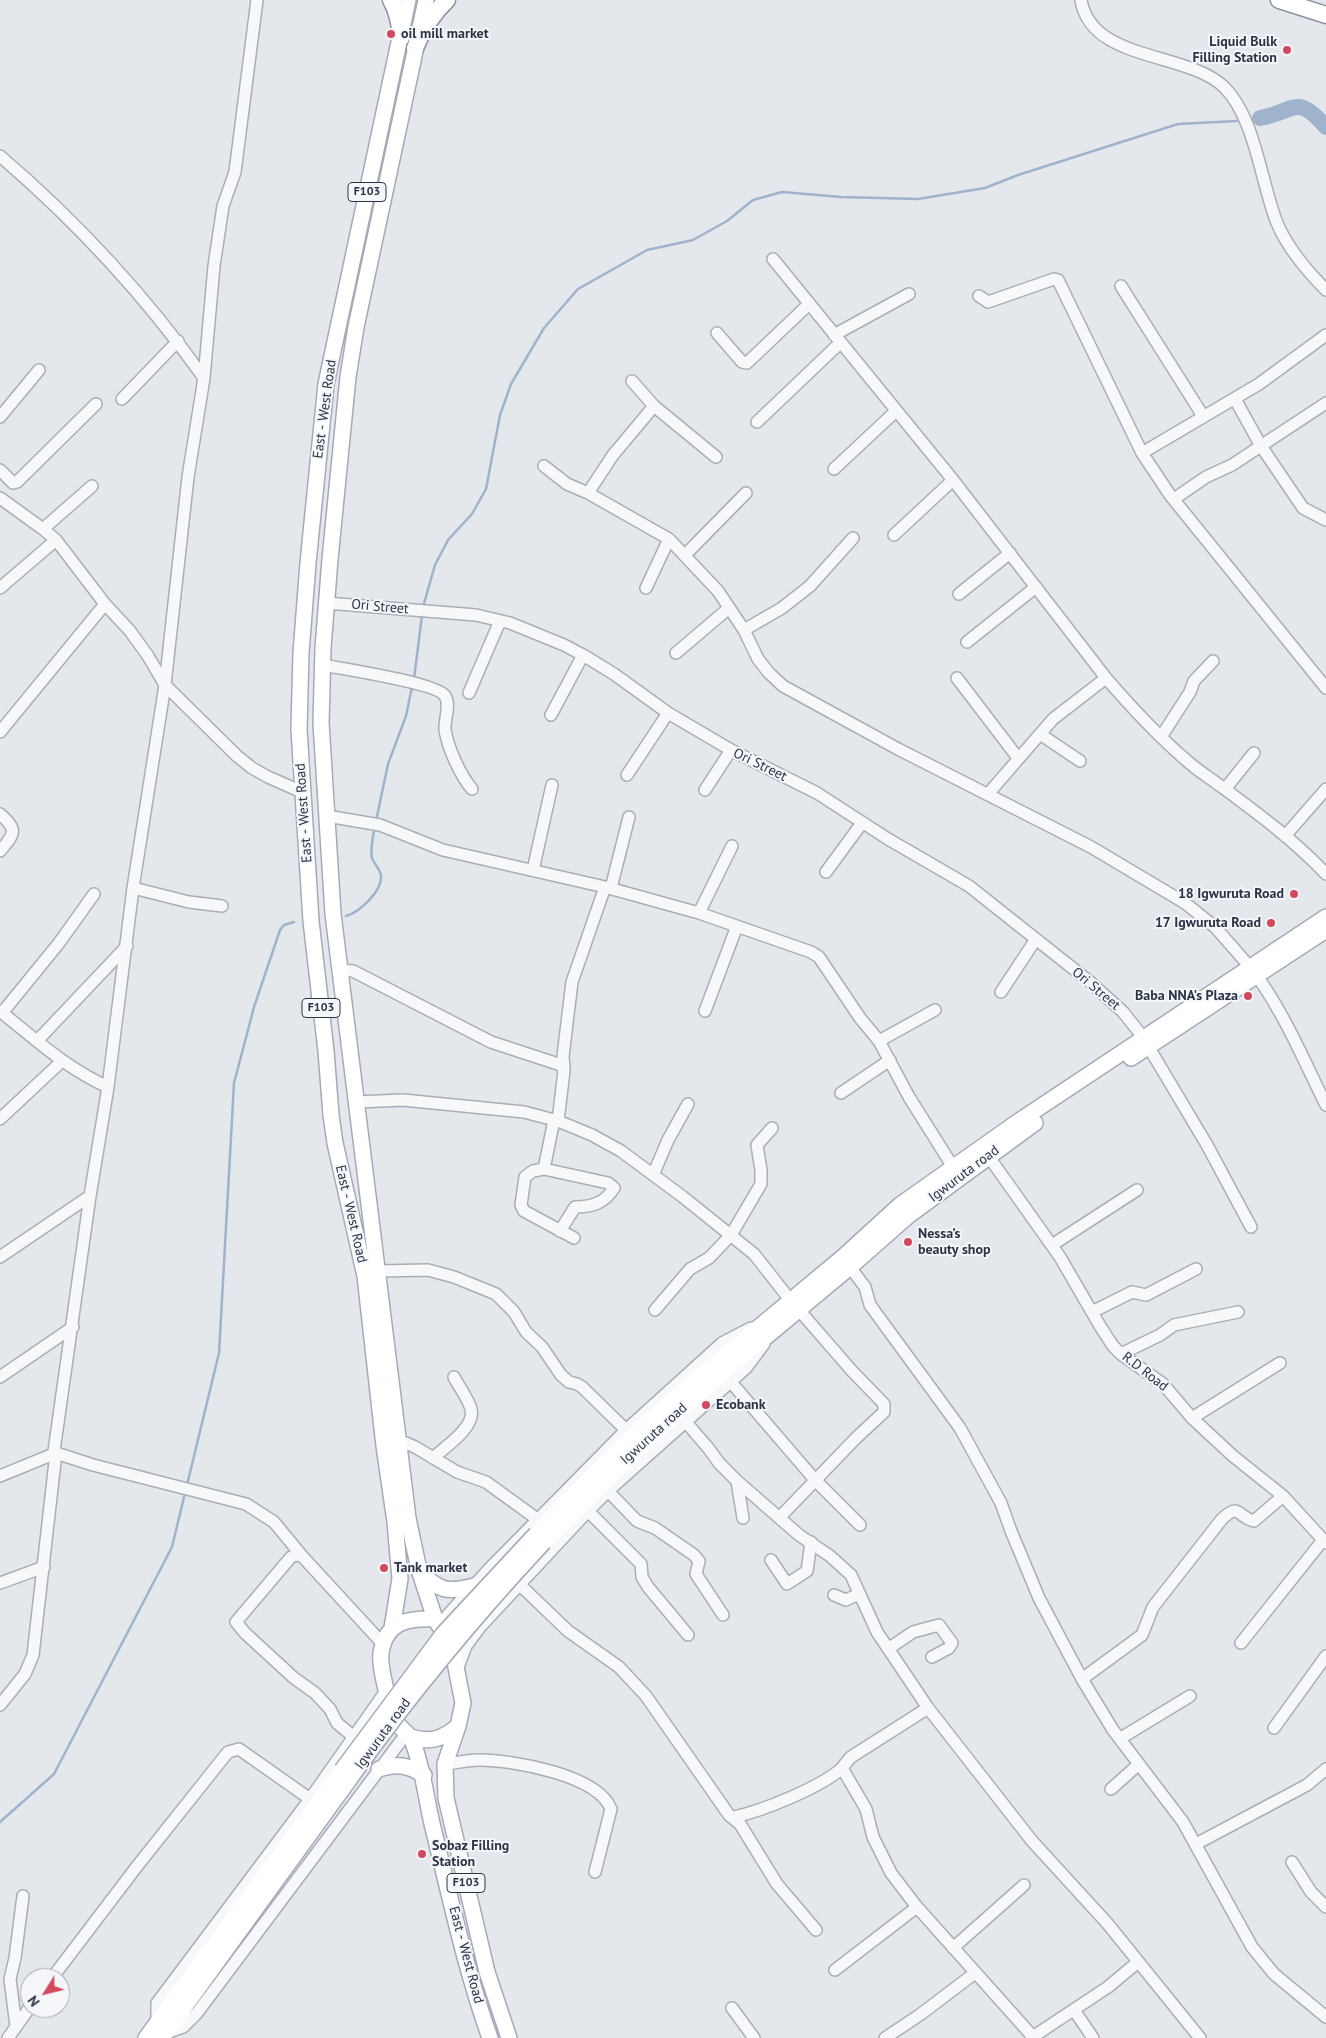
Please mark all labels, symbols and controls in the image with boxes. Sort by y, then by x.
place label: oil mill market [401,26,489,42]
marker: oil mill market [385,28,397,40]
place label: Liquid Bulk Filling Station [1192,34,1277,66]
marker: Liquid Bulk Filling Station [1281,44,1293,56]
road number: F103 [348,182,386,202]
street label: East - West Road [310,358,340,460]
street label: Ori Street [351,596,409,618]
street label: Ori Street [730,745,790,785]
street label: East - West Road [292,763,316,863]
place label: 18 Igwuruta Road [1178,886,1284,902]
marker: 18 Igwuruta Road [1288,888,1300,900]
place label: 17 Igwuruta Road [1155,915,1261,931]
marker: 17 Igwuruta Road [1265,917,1277,929]
street label: Ori Street [1069,964,1123,1014]
place label: Baba NNA's Plaza [1135,988,1238,1004]
marker: Baba NNA's Plaza [1242,990,1254,1002]
road number: F103 [302,998,340,1018]
street label: Igwuruta road [925,1142,1003,1206]
street label: East - West Road [332,1164,370,1264]
place label: Nessa’s beauty shop [918,1226,991,1258]
marker: Nessa’s beauty shop [902,1236,914,1248]
street label: R.D Road [1119,1349,1171,1395]
place label: Ecobank [716,1397,766,1413]
marker: Ecobank [700,1399,712,1411]
street label: Igwuruta road [617,1400,691,1468]
place label: Tank market [394,1560,467,1576]
marker: Tank market [378,1562,390,1574]
street label: Igwuruta road [352,1695,414,1773]
place label: Sobaz Filling Station [432,1838,509,1870]
marker: Sobaz Filling Station [416,1848,428,1860]
road number: F103 [447,1874,485,1892]
street label: East - West Road [445,1905,487,2005]
north arrow [20,1968,70,2018]
text: N [24,1992,44,2010]

